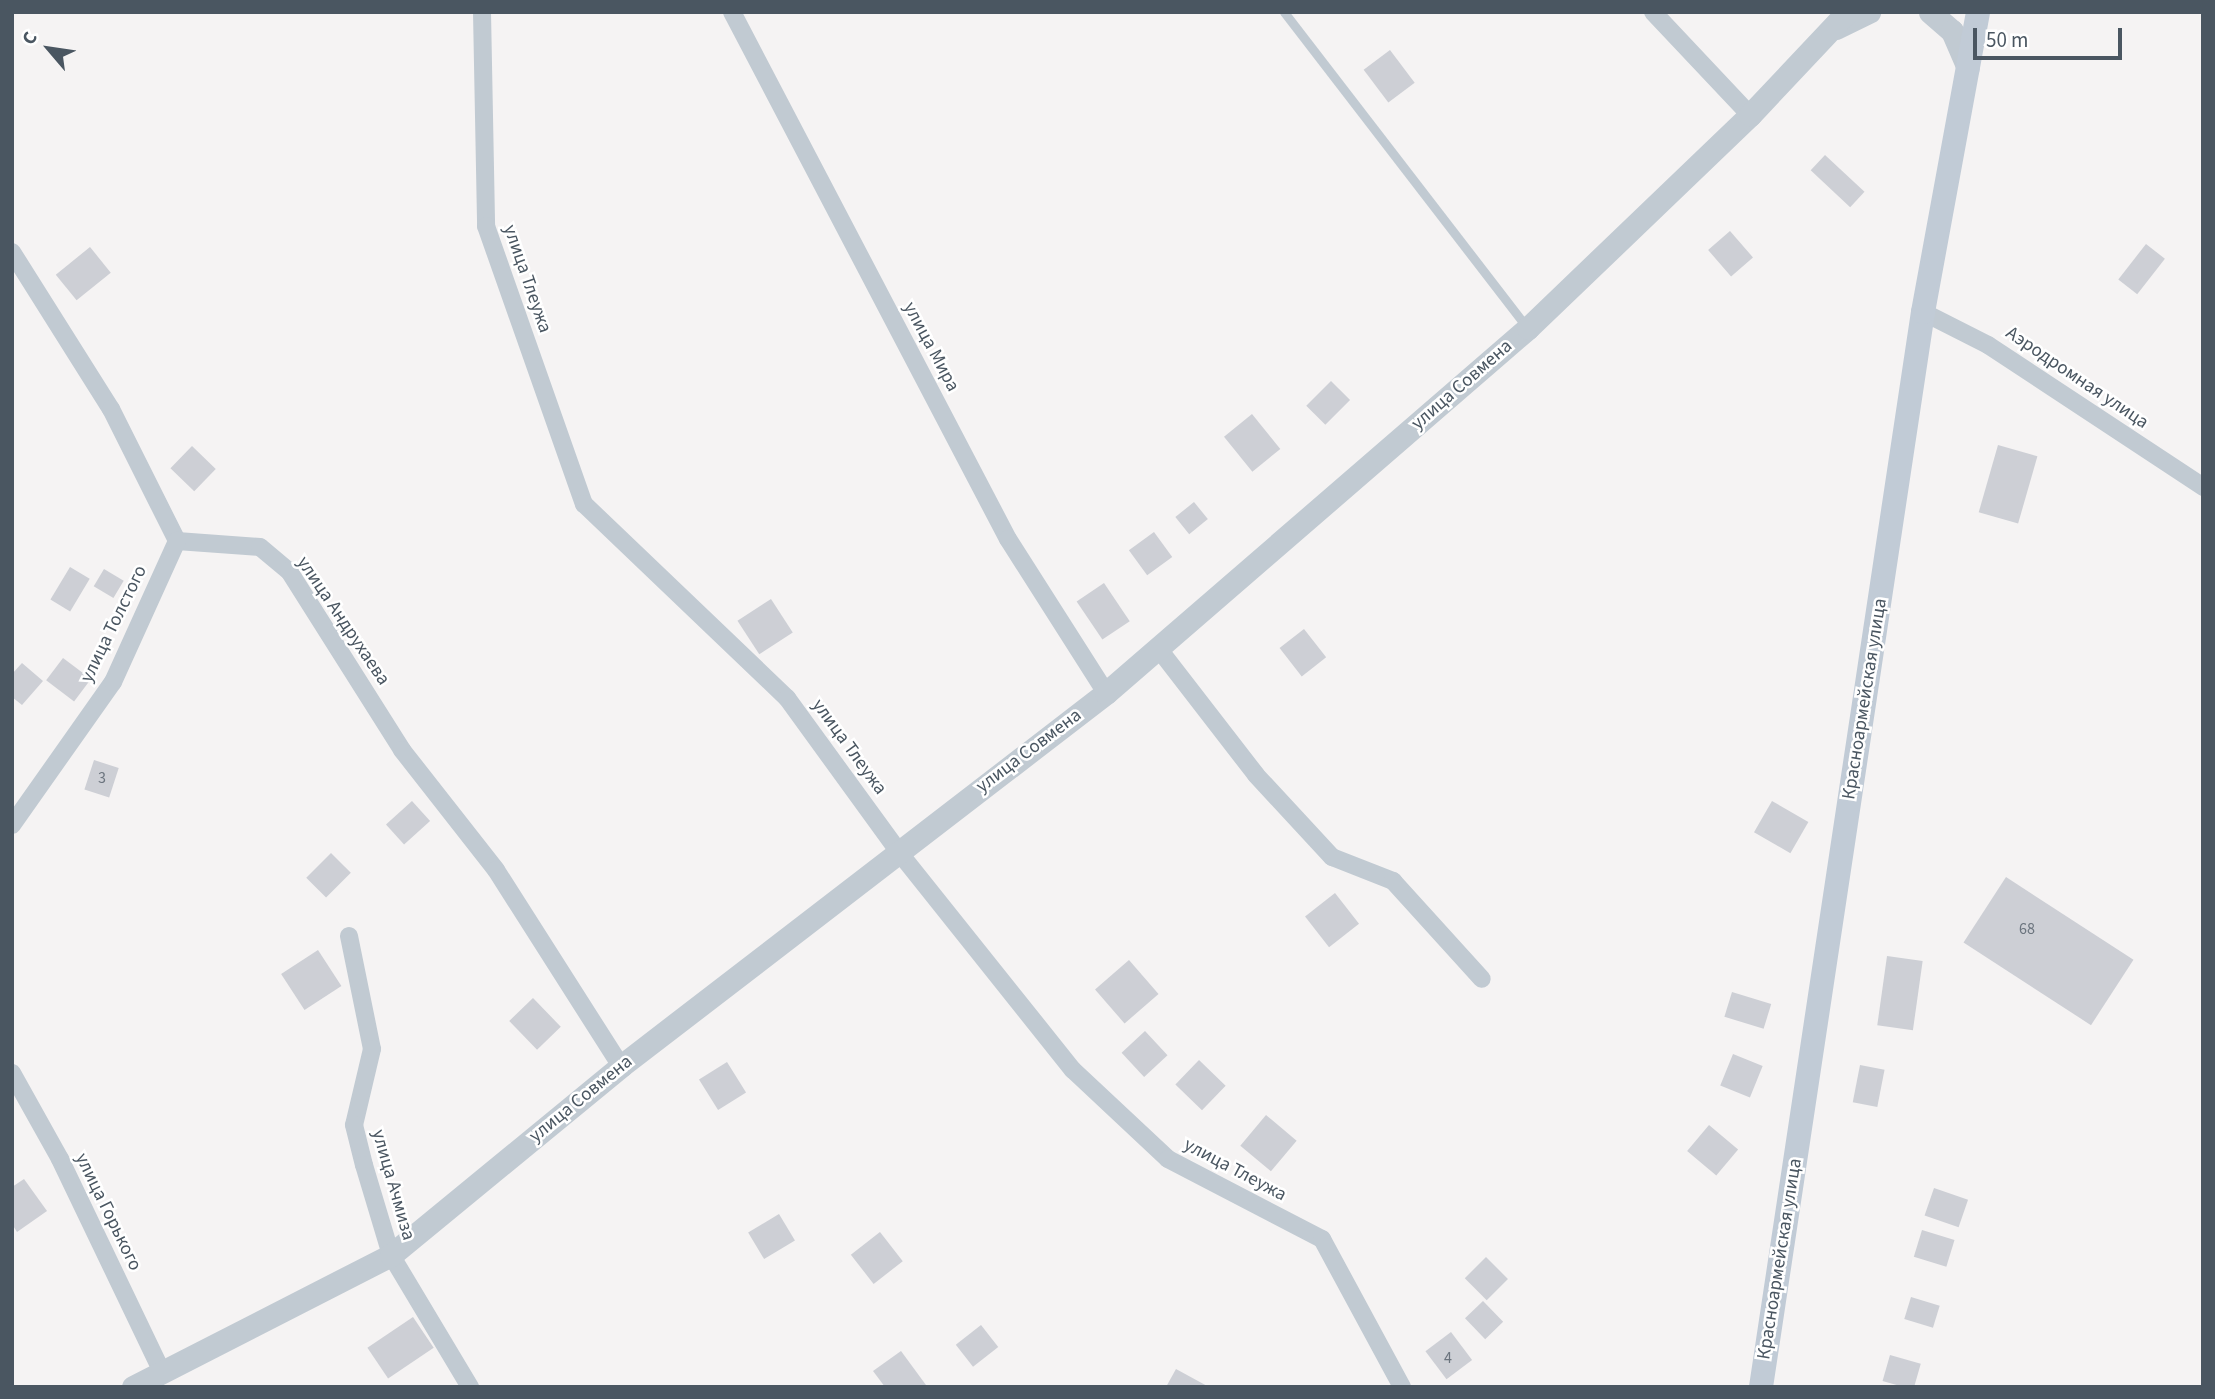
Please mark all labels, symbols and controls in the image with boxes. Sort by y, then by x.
north arrow [14,14,84,84]
scale bar [1977,14,2126,58]
text: 50 m [1986,25,2028,55]
text: С [16,27,45,50]
street label: улица Тлеужа [498,222,556,336]
street label: улица Мира [898,298,964,396]
street label: Аэродромная улица [2001,322,2153,434]
street label: улица Совмена [1407,335,1517,435]
street label: улица Андрухаева [291,552,395,690]
street label: улица Толстого [76,562,152,686]
street label: Красноармейская улица [1838,597,1892,801]
street label: улица Тлеужа [807,695,891,799]
street label: улица Совмена [972,704,1086,798]
house number: 3 [98,768,106,788]
house number: 68 [2019,919,2035,939]
street label: улица Совмена [525,1050,637,1148]
street label: улица Ачмиза [366,1127,420,1243]
street label: улица Тлеужа [1180,1133,1290,1207]
street label: улица Горького [70,1150,146,1274]
street label: Красноармейская улица [1753,1157,1807,1361]
house number: 4 [1444,1348,1452,1368]

